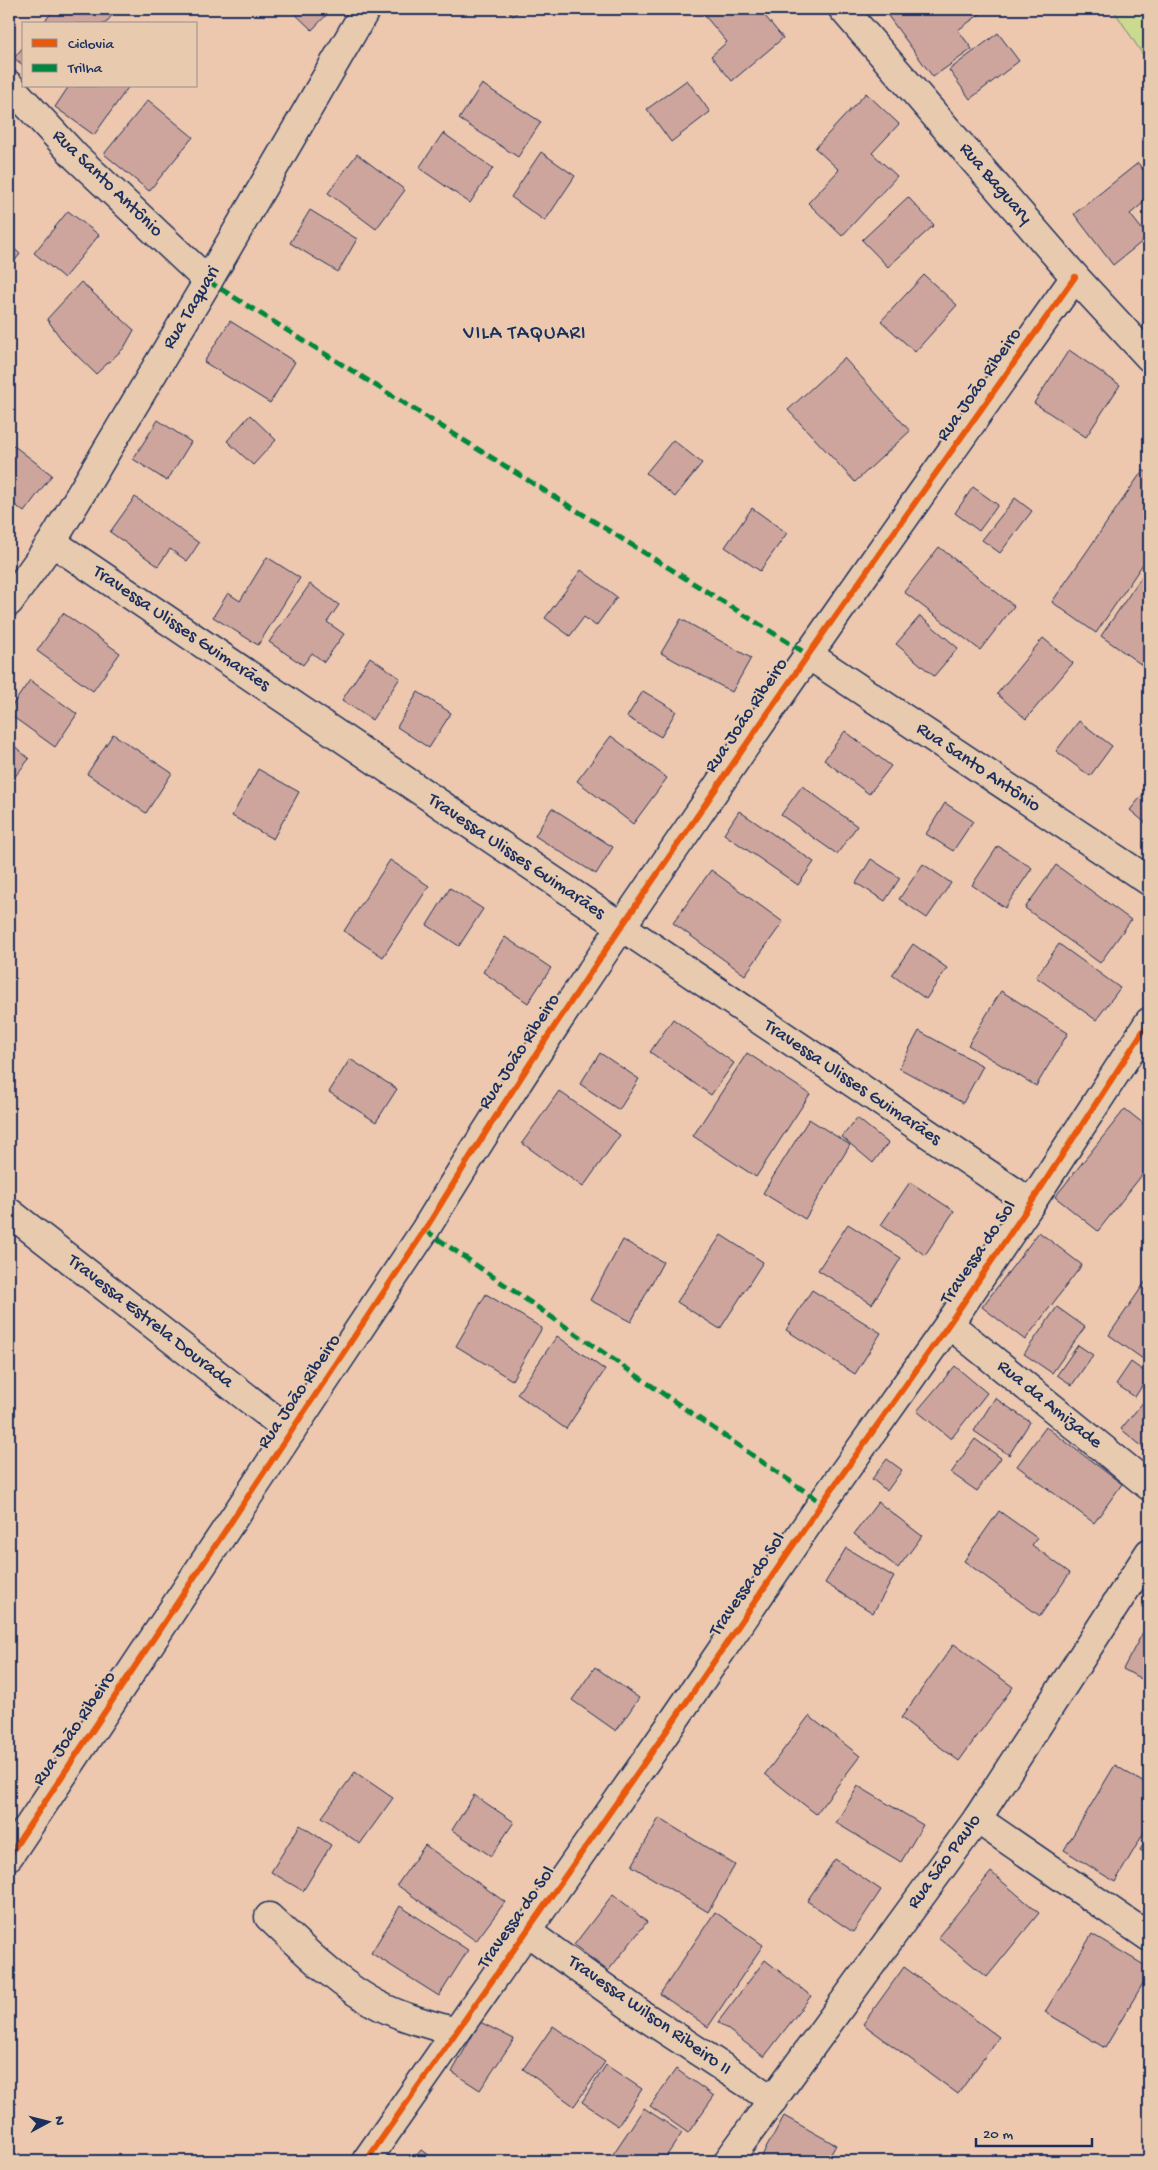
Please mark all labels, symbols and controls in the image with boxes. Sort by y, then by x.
legend [22,22,198,88]
text: Ciclovia [68,36,114,54]
text: Trilha [67,60,103,78]
street label: Rua Santo Antônio [47,125,167,243]
street label: Rua Baguary [953,139,1037,230]
street label: Rua Taquari [158,262,226,354]
district label: VILA TAQUARI [462,323,587,346]
street label: Rua João Ribeiro [932,324,1028,446]
street label: Travessa Ulisses Guimarães [87,560,275,698]
street label: Rua João Ribeiro [700,654,794,778]
street label: Rua Santo Antônio [911,718,1045,818]
street label: Travessa Ulisses Guimarães [422,788,610,926]
street label: Rua João Ribeiro [474,990,566,1114]
street label: Travessa Ulisses Guimarães [758,1014,946,1152]
street label: Travessa do Sol [935,1197,1022,1310]
street label: Travessa Estrela Dourada [62,1249,239,1395]
street label: Rua João Ribeiro [253,1330,347,1454]
street label: Rua da Amizade [992,1356,1106,1455]
street label: Travessa do Sol [704,1529,791,1642]
street label: Rua João Ribeiro [28,1667,122,1791]
street label: Rua São Paulo [903,1810,987,1914]
street label: Travessa do Sol [473,1862,561,1975]
street label: Travessa Wilson Ribeiro II [562,1950,735,2081]
north arrow [22,2098,72,2148]
text: N [49,2115,67,2126]
scale bar [976,2115,1092,2147]
text: 20 m [983,2126,1013,2144]

